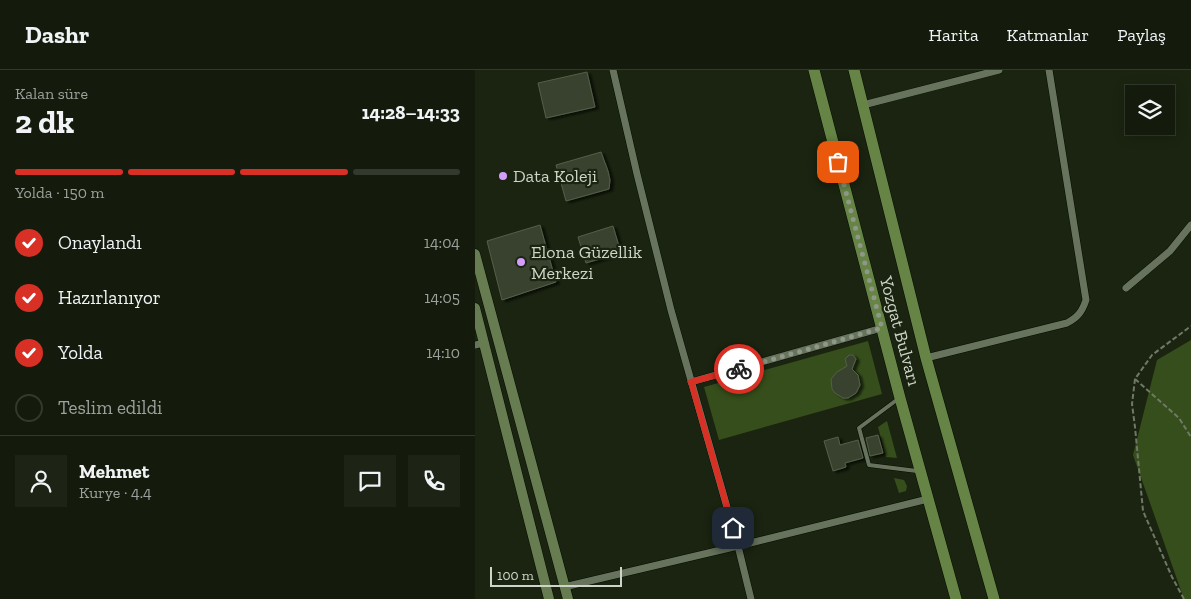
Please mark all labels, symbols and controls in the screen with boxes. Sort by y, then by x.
text: Dashr [25,20,89,49]
text: Harita [929,24,979,46]
text: Katmanlar [1007,24,1089,46]
text: Paylaş [1117,24,1166,46]
text: Kalan süre [15,84,88,103]
map controls [1125,85,1175,135]
button: layers [1125,85,1175,135]
text: 14:28–14:33 [362,101,460,124]
text: 2 dk [15,103,74,141]
pin [817,141,859,183]
icon: bag [824,148,852,176]
place label: Data Koleji [513,165,597,187]
marker: Data Koleji [497,170,509,182]
text: Yolda · 150 m [15,183,104,202]
icon: check [15,229,43,257]
text: Onaylandı [58,231,142,254]
text: 14:04 [424,233,460,252]
place label: Elona Güzellik Merkezi [531,241,643,284]
marker: Elona Güzellik Merkezi [515,256,527,268]
street label: Yozgat Bulvarı [875,273,925,388]
icon: check [15,284,43,312]
text: Hazırlanıyor [58,286,161,309]
text: 14:05 [424,288,460,307]
icon: check [15,339,43,367]
text: Yolda [58,341,103,364]
text: 14:10 [426,343,460,362]
courier [714,344,764,394]
icon: bike [725,355,753,383]
text: Teslim edildi [58,396,162,419]
button: person [15,455,67,507]
button: chat [344,455,396,507]
button: phone [408,455,460,507]
text: Mehmet [79,460,149,483]
text: Kurye · 4.4 [79,483,152,502]
pin [712,507,754,549]
icon: home [719,514,747,542]
scale bar [490,564,623,587]
text: 100 m [497,567,534,584]

